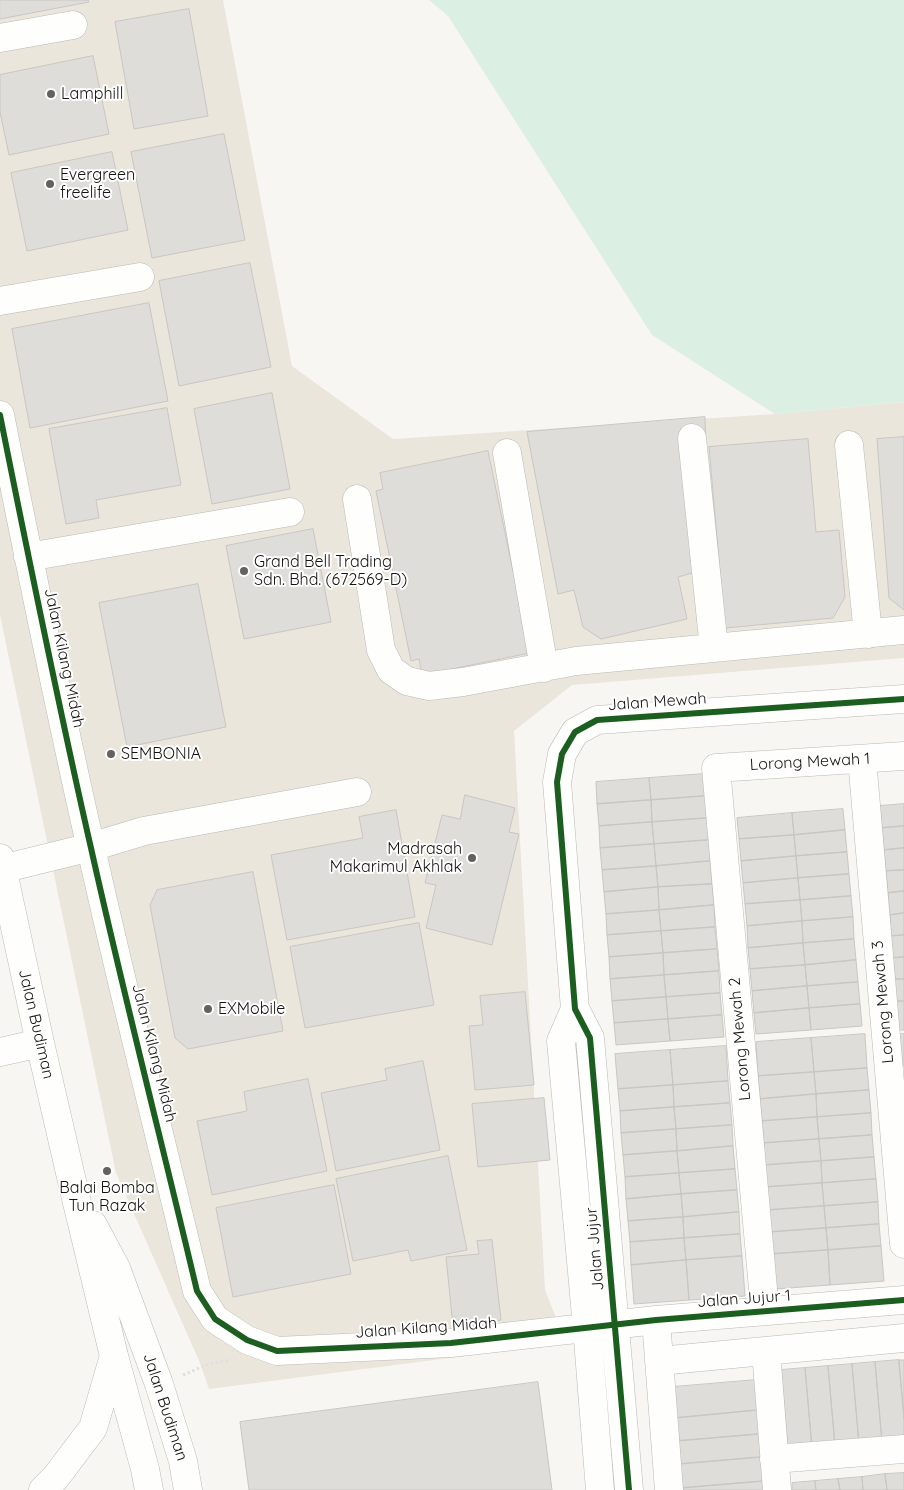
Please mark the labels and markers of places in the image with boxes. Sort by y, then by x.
place label: Lamphill [61,84,123,104]
marker: Lamphill [45,88,57,100]
place label: Evergreen freelife [60,165,135,203]
marker: Evergreen freelife [44,178,56,190]
place label: Grand Bell Trading Sdn. Bhd. (672569-D) [254,552,407,590]
marker: Grand Bell Trading Sdn. Bhd. (672569-D) [238,565,250,577]
place label: SEMBONIA [121,744,201,764]
marker: SEMBONIA [105,748,117,760]
place label: Madrasah Makarimul Akhlak [330,839,462,877]
marker: Madrasah Makarimul Akhlak [466,852,478,864]
place label: EXMobile [218,999,285,1019]
marker: EXMobile [202,1003,214,1015]
marker: Balai Bomba Tun Razak [101,1165,113,1177]
place label: Balai Bomba Tun Razak [59,1178,155,1216]

